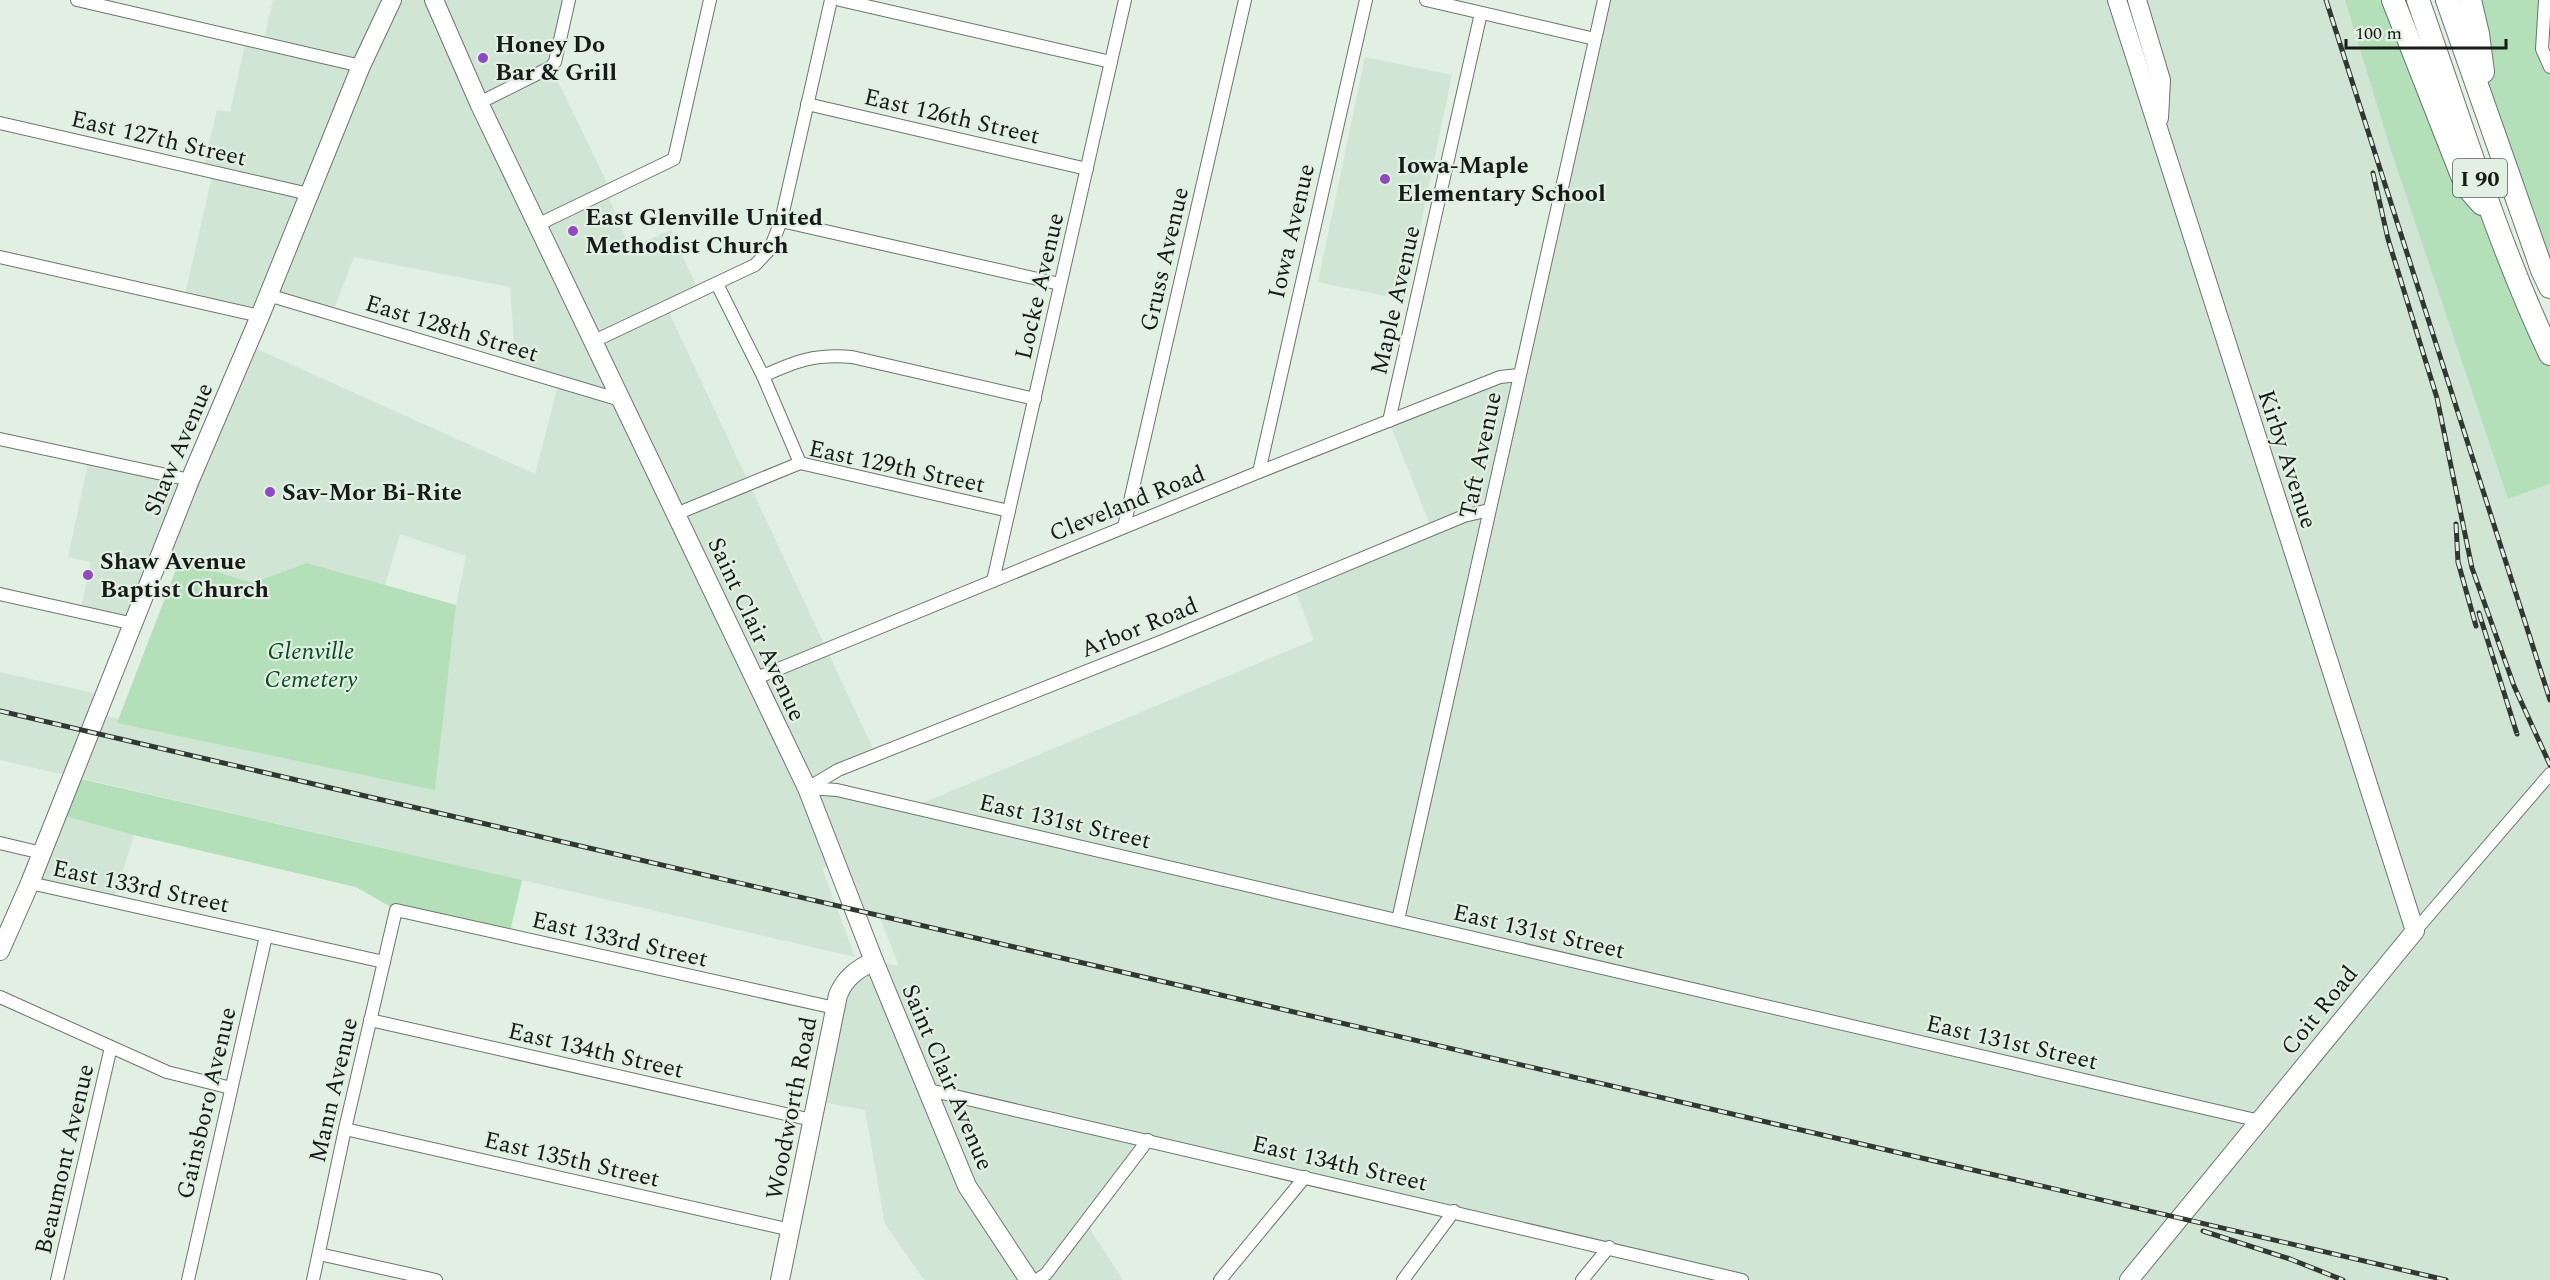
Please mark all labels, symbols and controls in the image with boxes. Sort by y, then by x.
scale bar [2346,12,2506,50]
text: 100 m [2355,20,2402,47]
place label: Honey Do Bar & Grill [495,27,617,91]
marker: Honey Do Bar & Grill [476,51,490,65]
street label: East 126th Street [860,79,1043,155]
street label: East 127th Street [67,101,250,177]
place label: Iowa-Maple Elementary School [1397,148,1606,212]
road number: I 90 [2453,159,2507,197]
street label: Iowa Avenue [1259,160,1325,302]
marker: Iowa-Maple Elementary School [1378,172,1392,186]
street label: Gruss Avenue [1131,183,1199,335]
place label: East Glenville United Methodist Church [585,200,823,264]
street label: Locke Avenue [1006,209,1074,363]
street label: Maple Avenue [1361,222,1431,378]
marker: East Glenville United Methodist Church [566,224,580,238]
street label: East 128th Street [361,286,543,372]
street label: Shaw Avenue [135,377,223,522]
street label: Kirby Avenue [2248,385,2326,533]
street label: Taft Avenue [1450,389,1512,522]
street label: East 129th Street [805,431,988,503]
street label: Cleveland Road [1044,456,1211,552]
place label: Sav-Mor Bi-Rite [282,475,462,511]
marker: Sav-Mor Bi-Rite [263,485,277,499]
street label: Saint Clair Avenue [698,531,815,727]
place label: Shaw Avenue Baptist Church [100,544,269,608]
marker: Shaw Avenue Baptist Church [81,568,95,582]
street label: Arbor Road [1075,588,1203,668]
park label: Glenville Cemetery [265,634,358,698]
street label: East 131st Street [975,785,1154,859]
street label: East 133rd Street [49,851,233,923]
street label: East 131st Street [1449,895,1628,969]
street label: East 133rd Street [528,902,711,978]
street label: Coit Road [2272,958,2367,1063]
street label: Saint Clair Avenue [892,979,1003,1176]
street label: Gainsboro Avenue [167,1004,247,1203]
street label: East 131st Street [1922,1006,2101,1080]
street label: East 134th Street [504,1013,687,1089]
street label: Mann Avenue [300,1014,368,1166]
street label: Woodworth Road [757,1014,827,1203]
street label: Beaumont Avenue [26,1061,104,1258]
street label: East 135th Street [480,1122,663,1198]
street label: East 134th Street [1248,1126,1431,1202]

